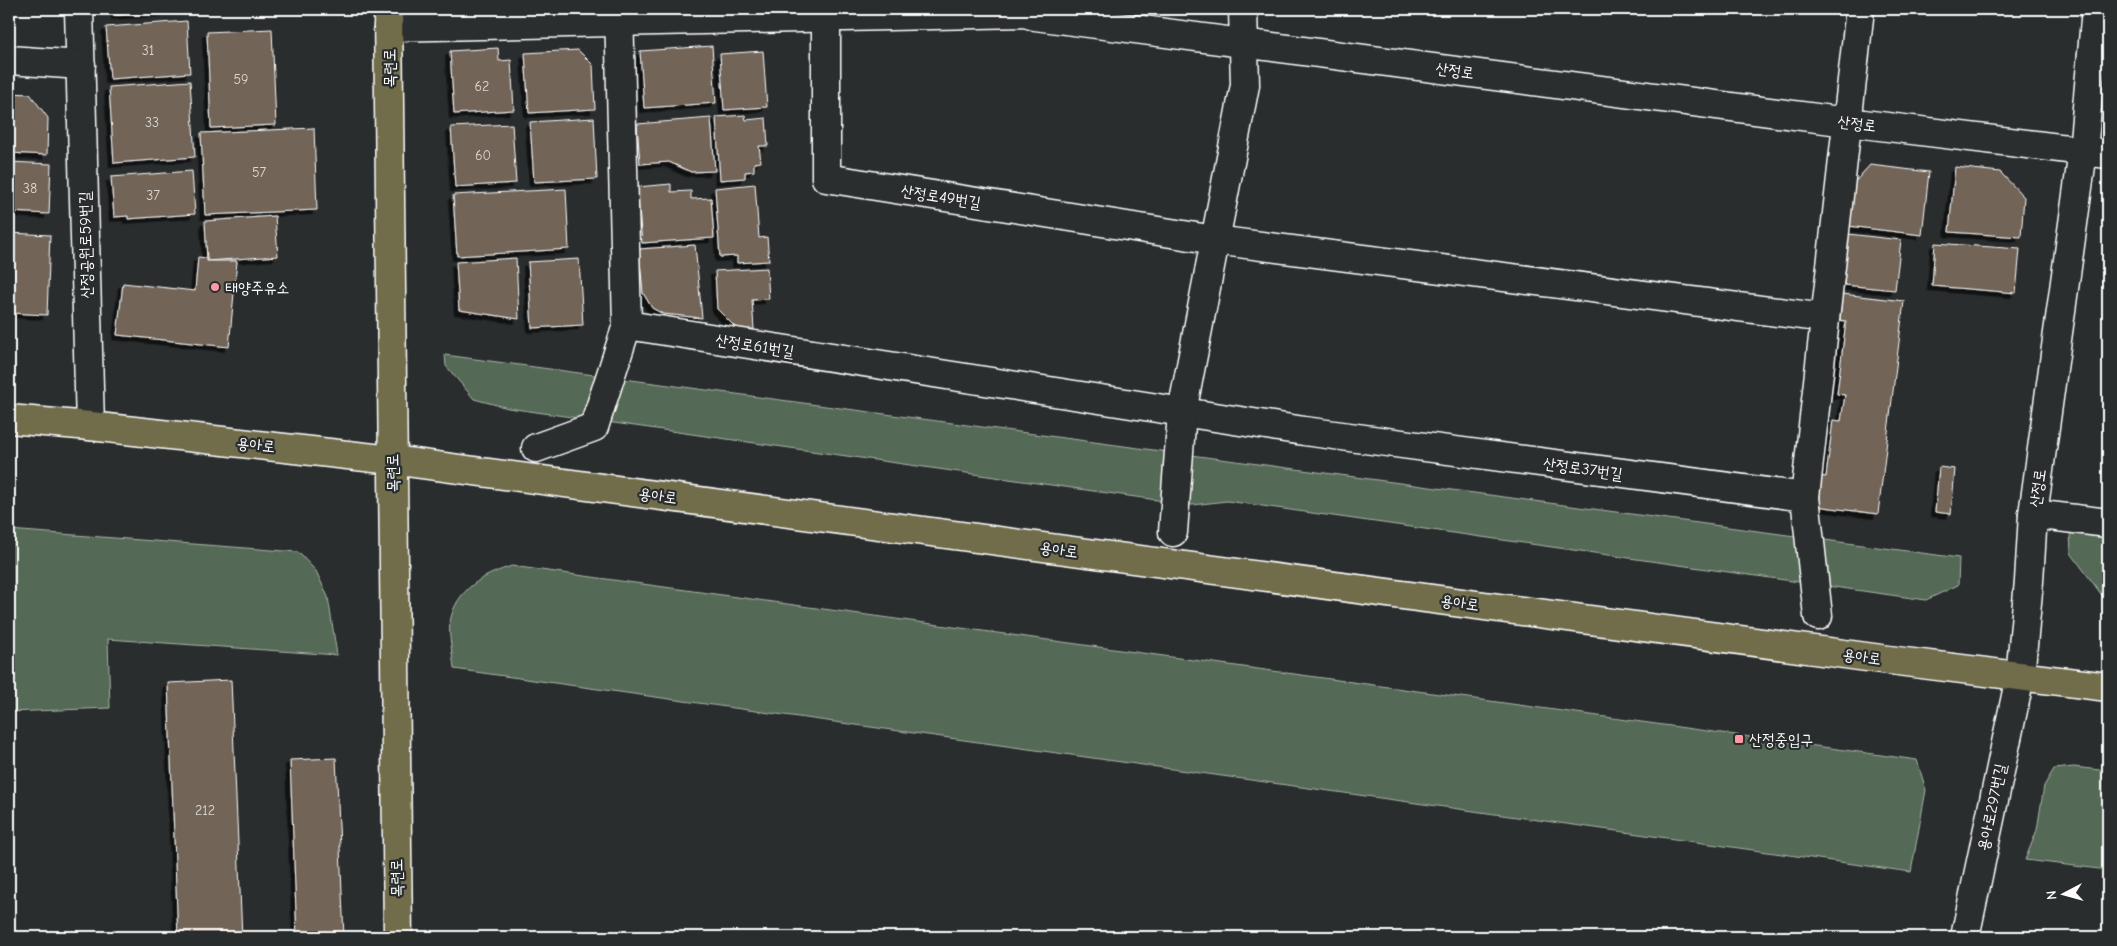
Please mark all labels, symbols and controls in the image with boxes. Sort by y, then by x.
house number: 31 [142,42,154,59]
street label: 목련로 [381,49,399,87]
street label: 산정로 [1434,59,1475,83]
house number: 59 [233,71,249,88]
house number: 62 [475,78,489,95]
street label: 산정로 [1837,113,1877,135]
house number: 33 [145,114,159,131]
house number: 60 [475,147,491,164]
house number: 57 [252,164,266,181]
house number: 38 [23,180,37,197]
street label: 산정로49번길 [900,182,982,212]
house number: 37 [146,187,160,204]
street label: 산정공원로59번길 [76,191,96,299]
place label: 태양주유소 [225,279,289,297]
marker: 태양주유소 [209,281,221,293]
street label: 산정로61번길 [714,331,796,361]
street label: 용아로 [236,434,276,456]
street label: 목련로 [384,454,402,492]
street label: 산정로37번길 [1542,455,1624,483]
street label: 산정로 [2026,468,2050,509]
street label: 용아로 [637,484,678,508]
street label: 용아로 [1038,538,1079,562]
street label: 용아로 [1439,591,1480,615]
street label: 용아로 [1841,645,1882,669]
place label: 산정중입구 [1749,731,1813,749]
marker: 산정중입구 [1733,733,1745,745]
street label: 용아로297번길 [1974,762,2010,853]
house number: 212 [195,802,215,819]
street label: 목련로 [388,859,406,897]
north arrow [2040,868,2090,918]
text: N [2043,890,2060,901]

